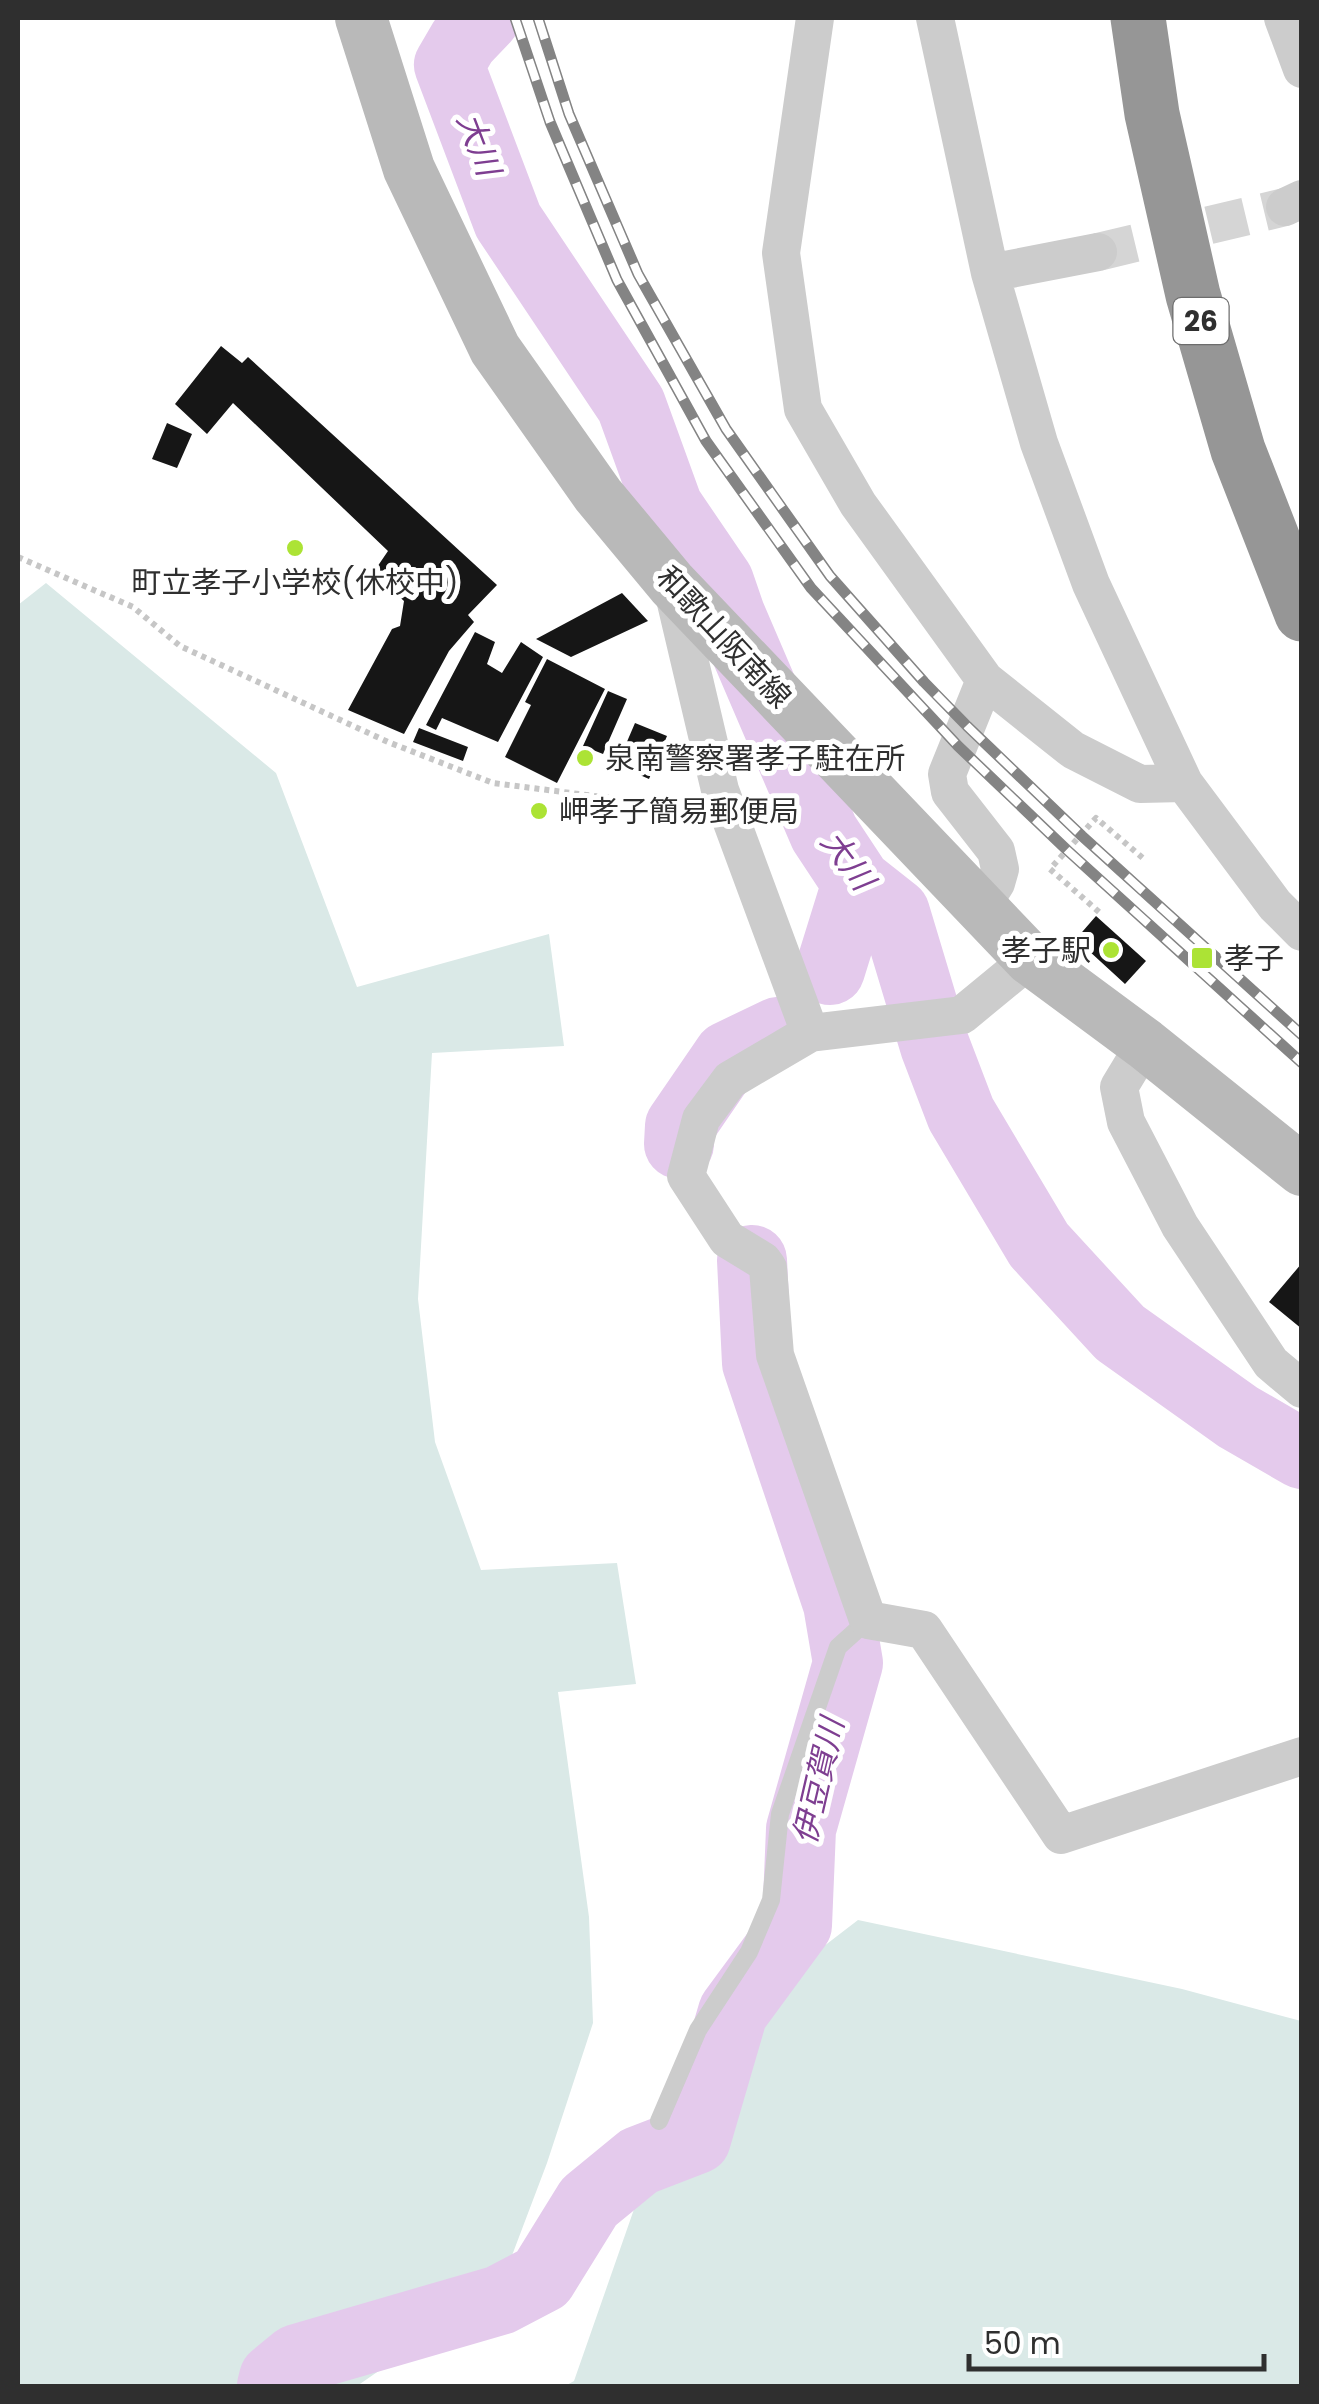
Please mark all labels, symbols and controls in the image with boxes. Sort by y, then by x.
water label: 大川 [447,106,513,185]
road number: 26 [1174,298,1228,344]
marker: 町立孝子小学校(休校中) [284,537,306,559]
street label: 和歌山阪南線 [647,557,801,717]
place label: 町立孝子小学校(休校中) [131,561,459,604]
place label: 泉南警察署孝子駐在所 [605,737,905,780]
marker: 泉南警察署孝子駐在所 [574,747,596,769]
place label: 岬孝子簡易郵便局 [559,790,799,833]
marker: 岬孝子簡易郵便局 [528,800,550,822]
water label: 大川 [811,821,887,901]
place label: 孝子駅 [1001,929,1091,972]
place label: 孝子 [1224,937,1284,980]
marker: 孝子駅 [1100,939,1122,961]
marker: 孝子 [1189,945,1215,971]
water label: 伊豆賀川 [782,1711,855,1848]
scale bar [969,2309,1264,2371]
text: 50 m [984,2322,1061,2365]

